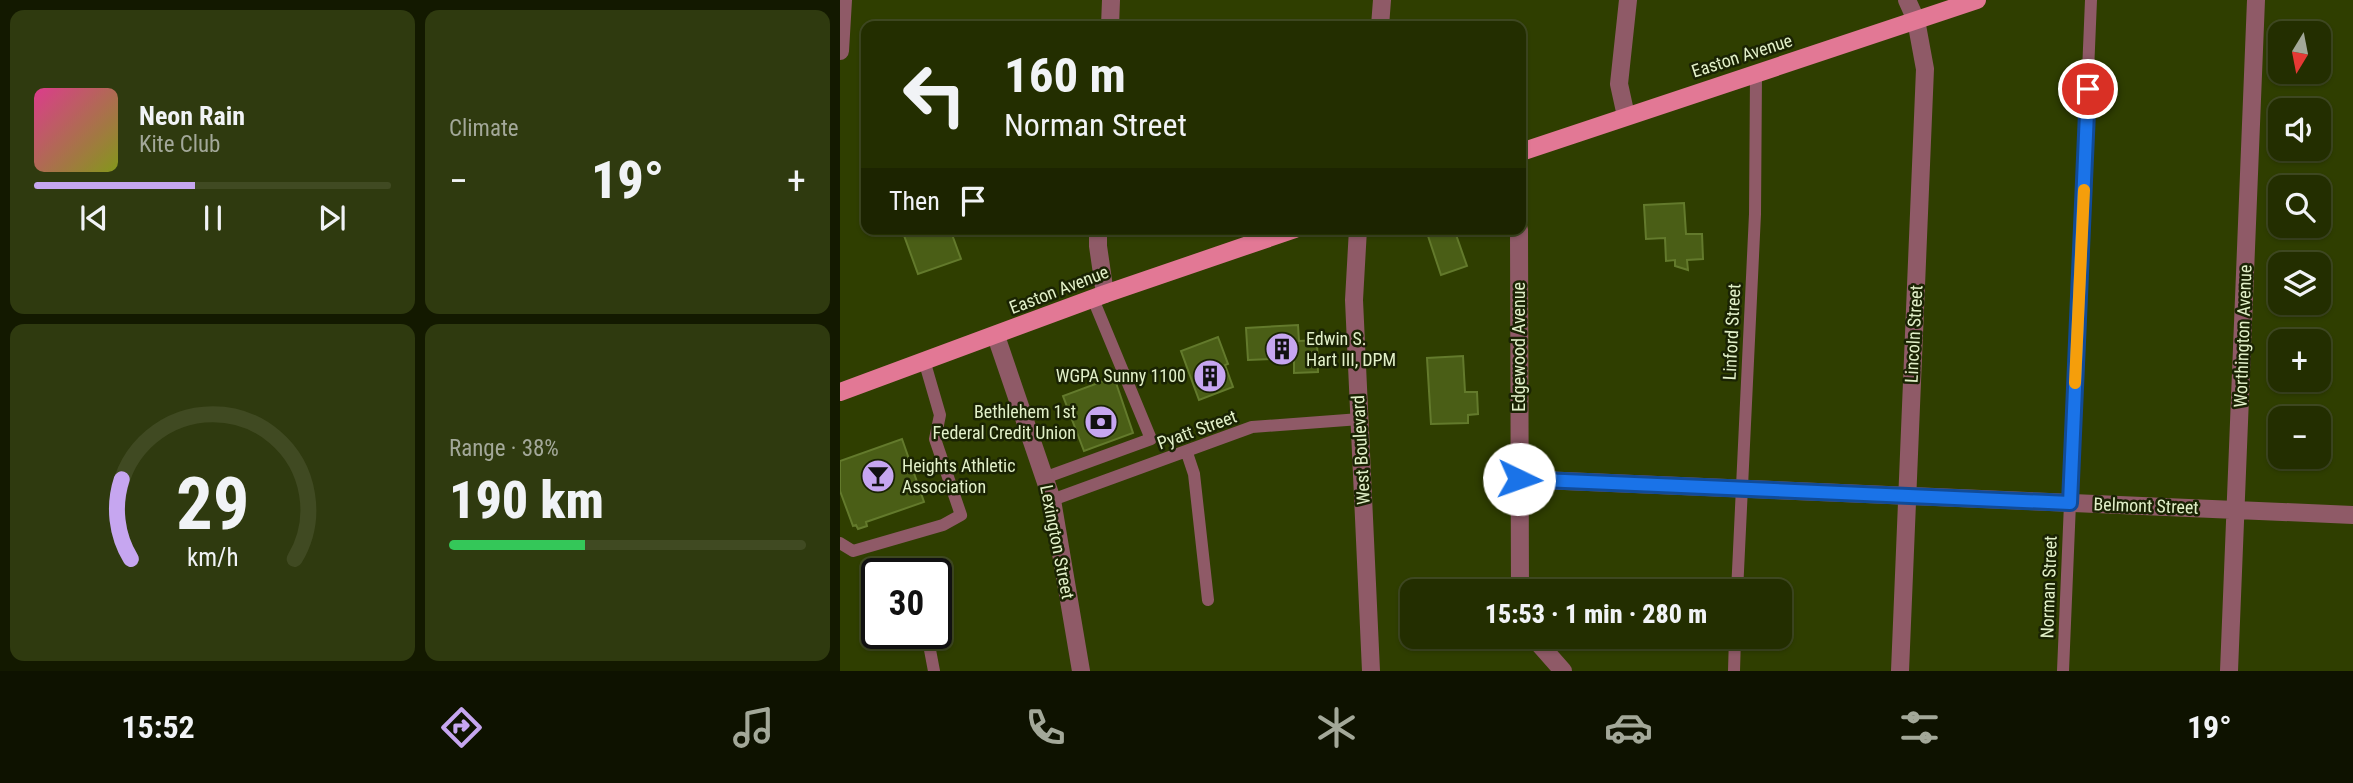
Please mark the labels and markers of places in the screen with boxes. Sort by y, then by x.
pin [2058,59,2118,119]
place label: Edwin S. Hart III, DPM [1306,328,1396,370]
building icon: Edwin S. Hart III, DPM [1263,330,1301,368]
building icon: WGPA Sunny 1100 [1191,357,1229,395]
place label: WGPA Sunny 1100 [1056,365,1186,386]
place label: Bethlehem 1st Federal Credit Union [933,401,1076,443]
bank icon: Bethlehem 1st Federal Credit Union [1082,403,1120,441]
place label: Heights Athletic Association [902,455,1016,497]
bar icon: Heights Athletic Association [859,457,897,495]

